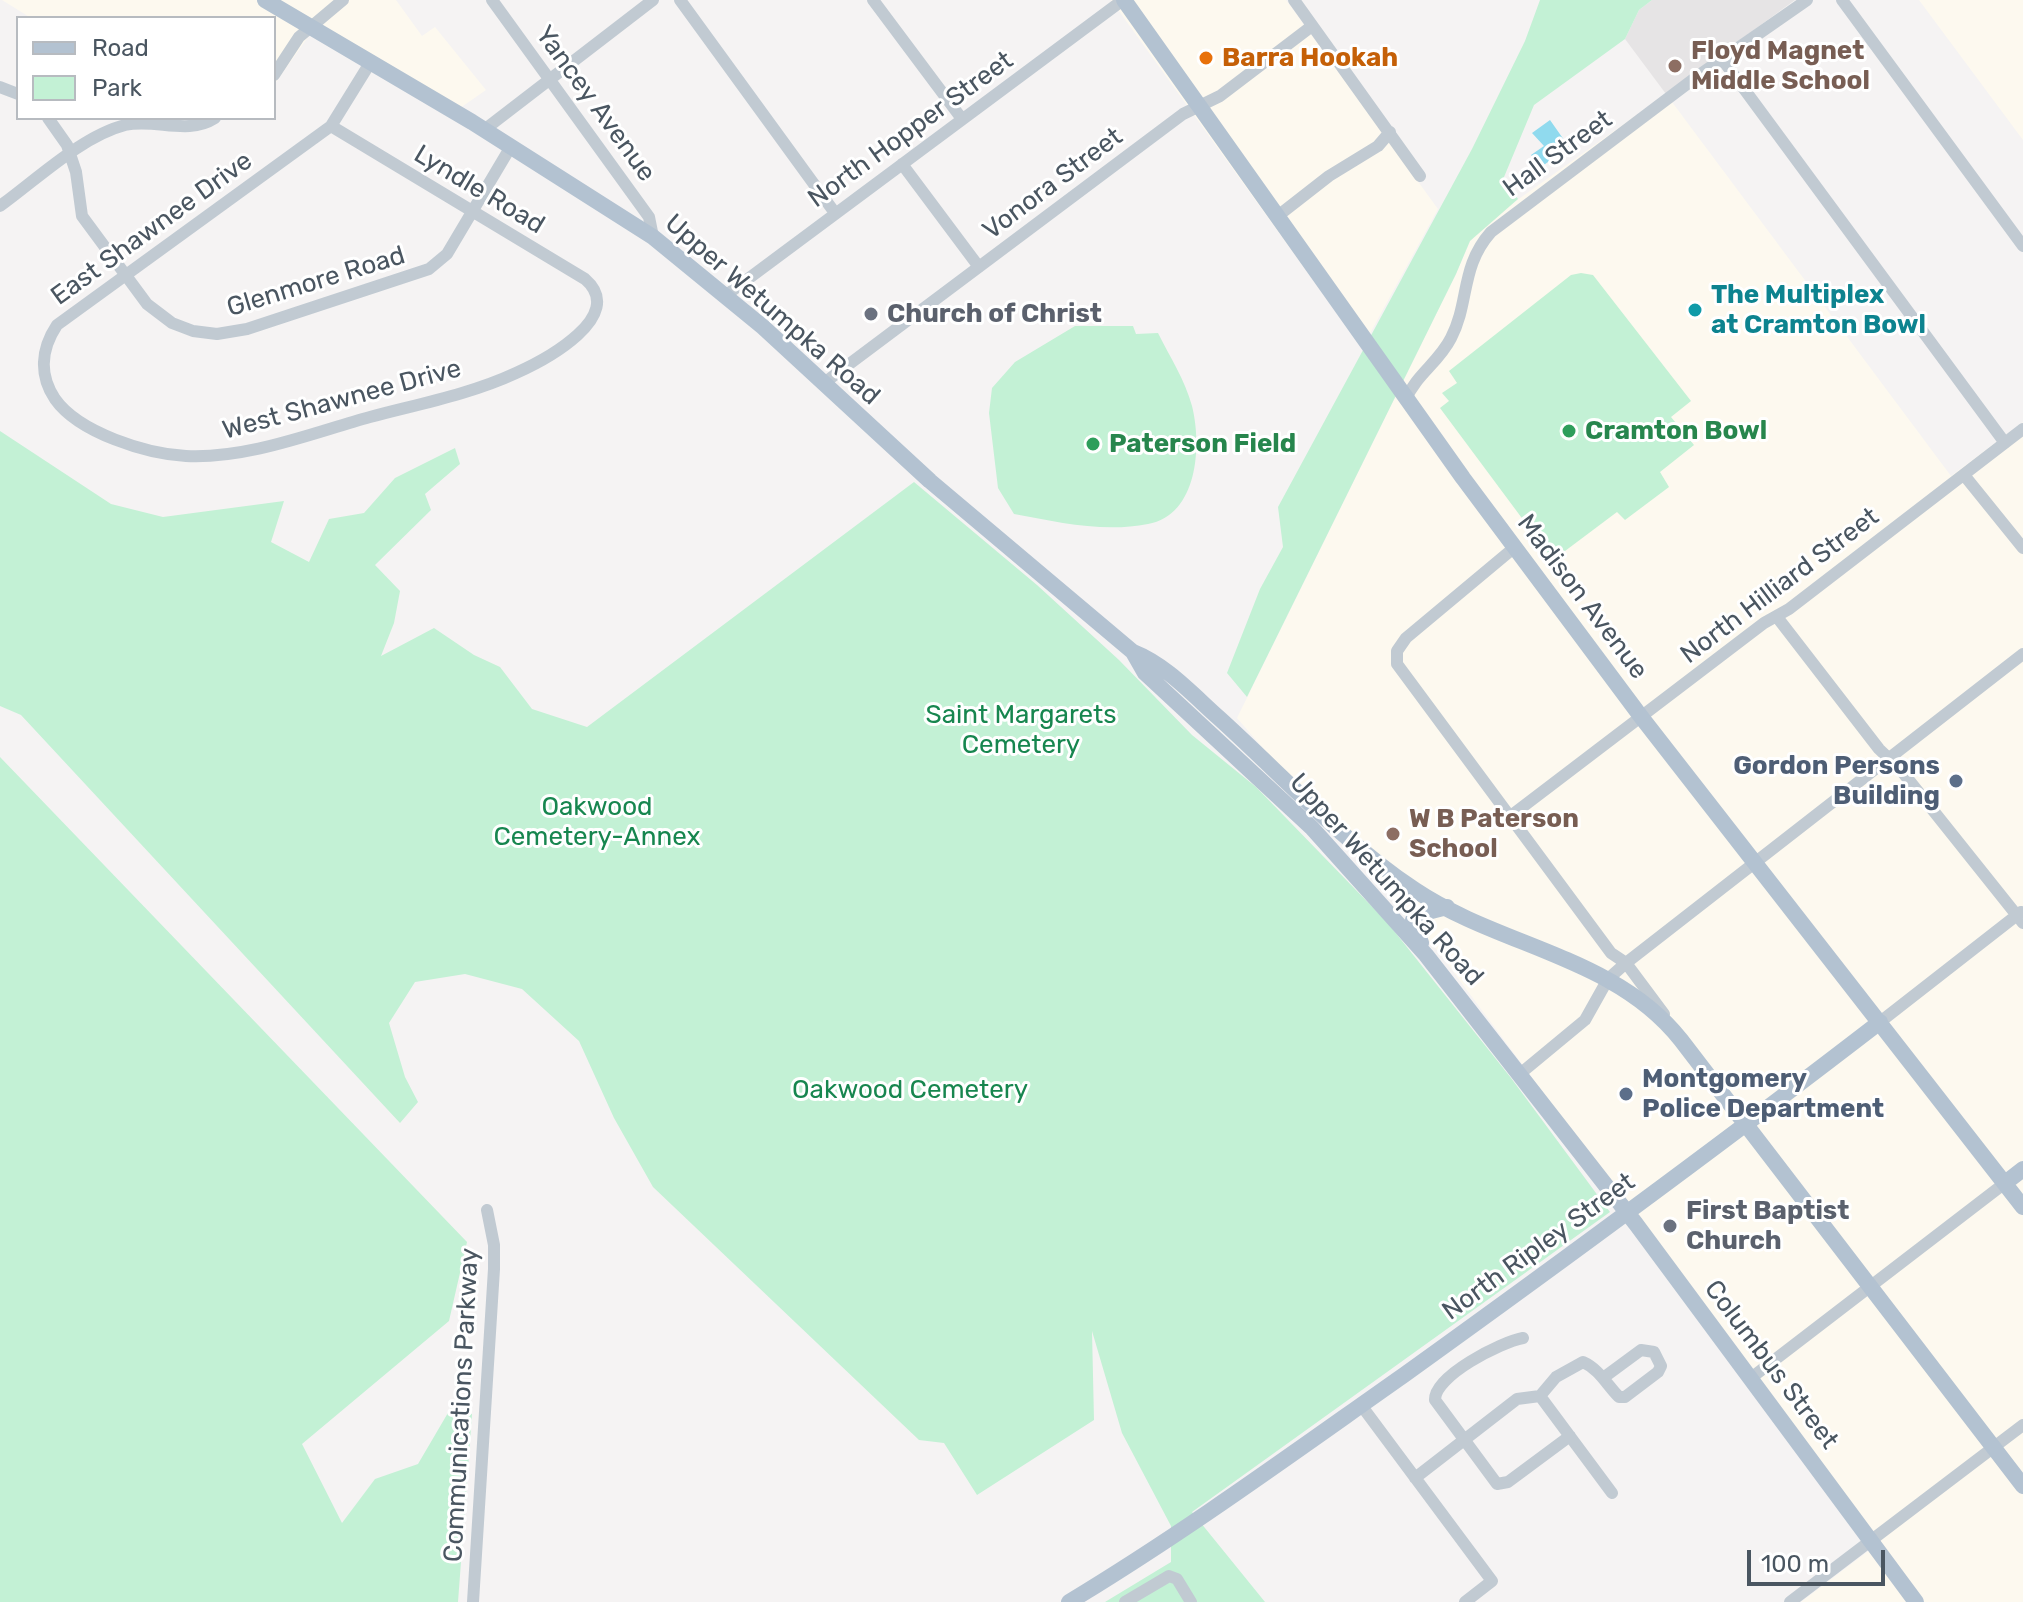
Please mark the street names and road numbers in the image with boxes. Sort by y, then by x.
street label: Yancey Avenue [528,20,662,188]
street label: North Hopper Street [802,45,1020,215]
street label: Hall Street [1497,104,1619,204]
street label: Vonora Street [977,121,1129,247]
street label: Lyndle Road [408,139,550,241]
street label: East Shawnee Drive [45,146,259,312]
street label: Upper Wetumpka Road [658,208,886,412]
street label: Glenmore Road [223,240,409,324]
street label: West Shawnee Drive [219,353,465,447]
street label: North Hilliard Street [1675,501,1885,671]
street label: Madison Avenue [1510,508,1654,686]
street label: Upper Wetumpka Road [1283,767,1489,993]
street label: North Ripley Street [1437,1167,1641,1327]
street label: Communications Parkway [438,1247,486,1563]
street label: Columbus Street [1697,1274,1845,1456]

